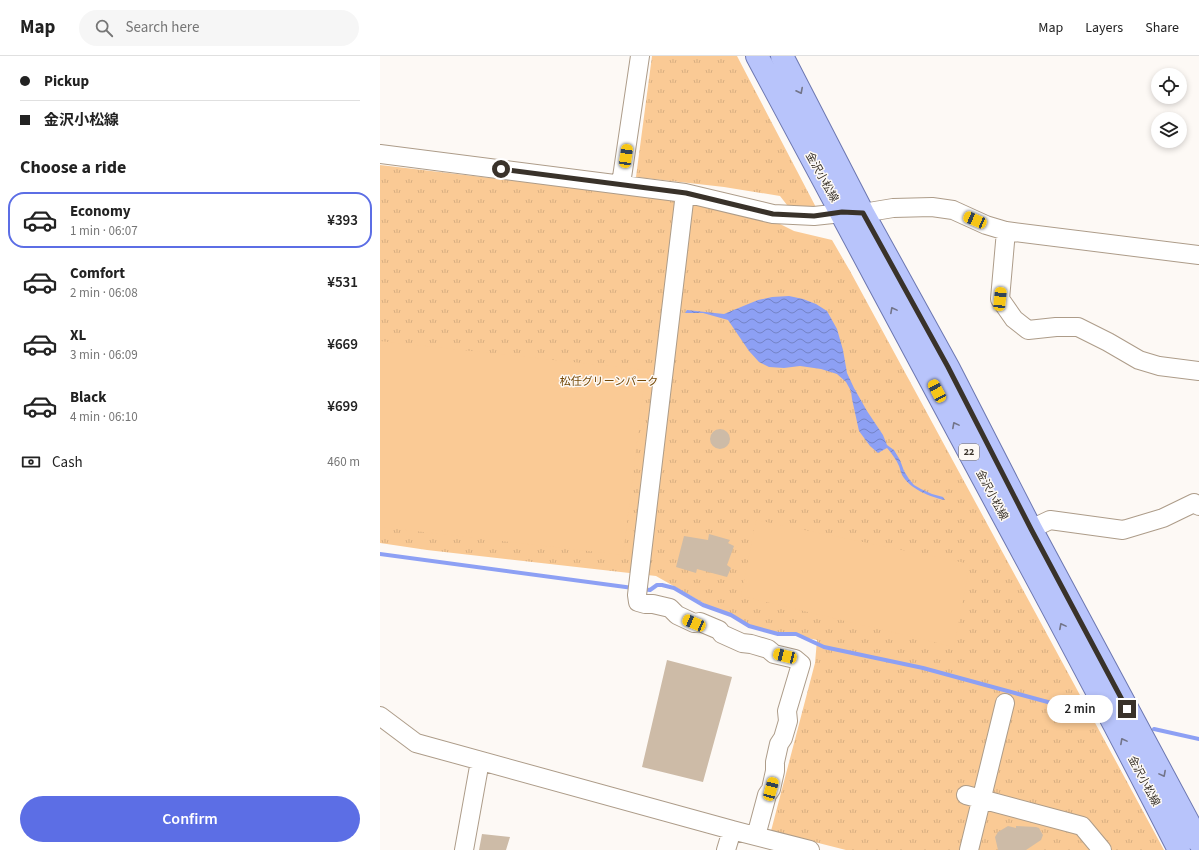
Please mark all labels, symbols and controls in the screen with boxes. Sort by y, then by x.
search box [79,10,359,46]
text: Map [20,14,55,41]
icon: search [93,17,115,39]
text: Search here [125,17,199,38]
text: Map [1038,18,1063,38]
text: Layers [1085,18,1123,38]
text: Share [1145,18,1179,38]
map controls [1151,68,1187,148]
button: locate [1151,68,1187,104]
text: Pickup [44,71,89,92]
one-way arrow [795,86,803,94]
text: 金沢小松線 [44,110,119,131]
button: layers [1151,112,1187,148]
car [618,143,634,169]
street label: 金沢小松線 [802,149,842,205]
text: Choose a ride [20,155,126,180]
route start [492,160,510,178]
text: Economy [70,201,131,222]
icon: car [22,202,58,238]
text: ¥393 [327,210,358,231]
car [962,210,988,230]
text: 1 min · 06:07 [70,222,138,240]
text: Comfort [70,263,125,284]
icon: car [22,264,58,300]
text: ¥531 [327,272,358,293]
text: 2 min · 06:08 [70,284,138,302]
car [993,286,1007,312]
one-way arrow [891,307,898,314]
text: XL [70,325,86,346]
icon: car [22,326,58,362]
text: ¥669 [327,334,358,355]
text: 3 min · 06:09 [70,346,138,364]
park label: 松任グリーンパーク [560,374,658,389]
car [926,378,948,404]
text: Black [70,387,107,408]
icon: car [22,388,58,424]
text: ¥699 [327,396,358,417]
text: 4 min · 06:10 [70,408,138,426]
one-way arrow [952,421,959,429]
road number: 22 [959,444,979,460]
icon: cash [20,451,42,473]
text: Cash [52,452,83,473]
text: 460 m [327,453,360,471]
street label: 金沢小松線 [972,467,1012,523]
car [681,613,707,633]
one-way arrow [1059,623,1067,630]
car [772,647,798,665]
callout: 2 min [1047,695,1113,723]
text: 2 min [1065,700,1095,718]
route end [1118,700,1136,718]
one-way arrow [1120,738,1127,745]
street label: 金沢小松線 [1124,753,1164,809]
one-way arrow [1158,770,1165,777]
car [762,776,780,802]
button: Confirm [20,796,360,842]

